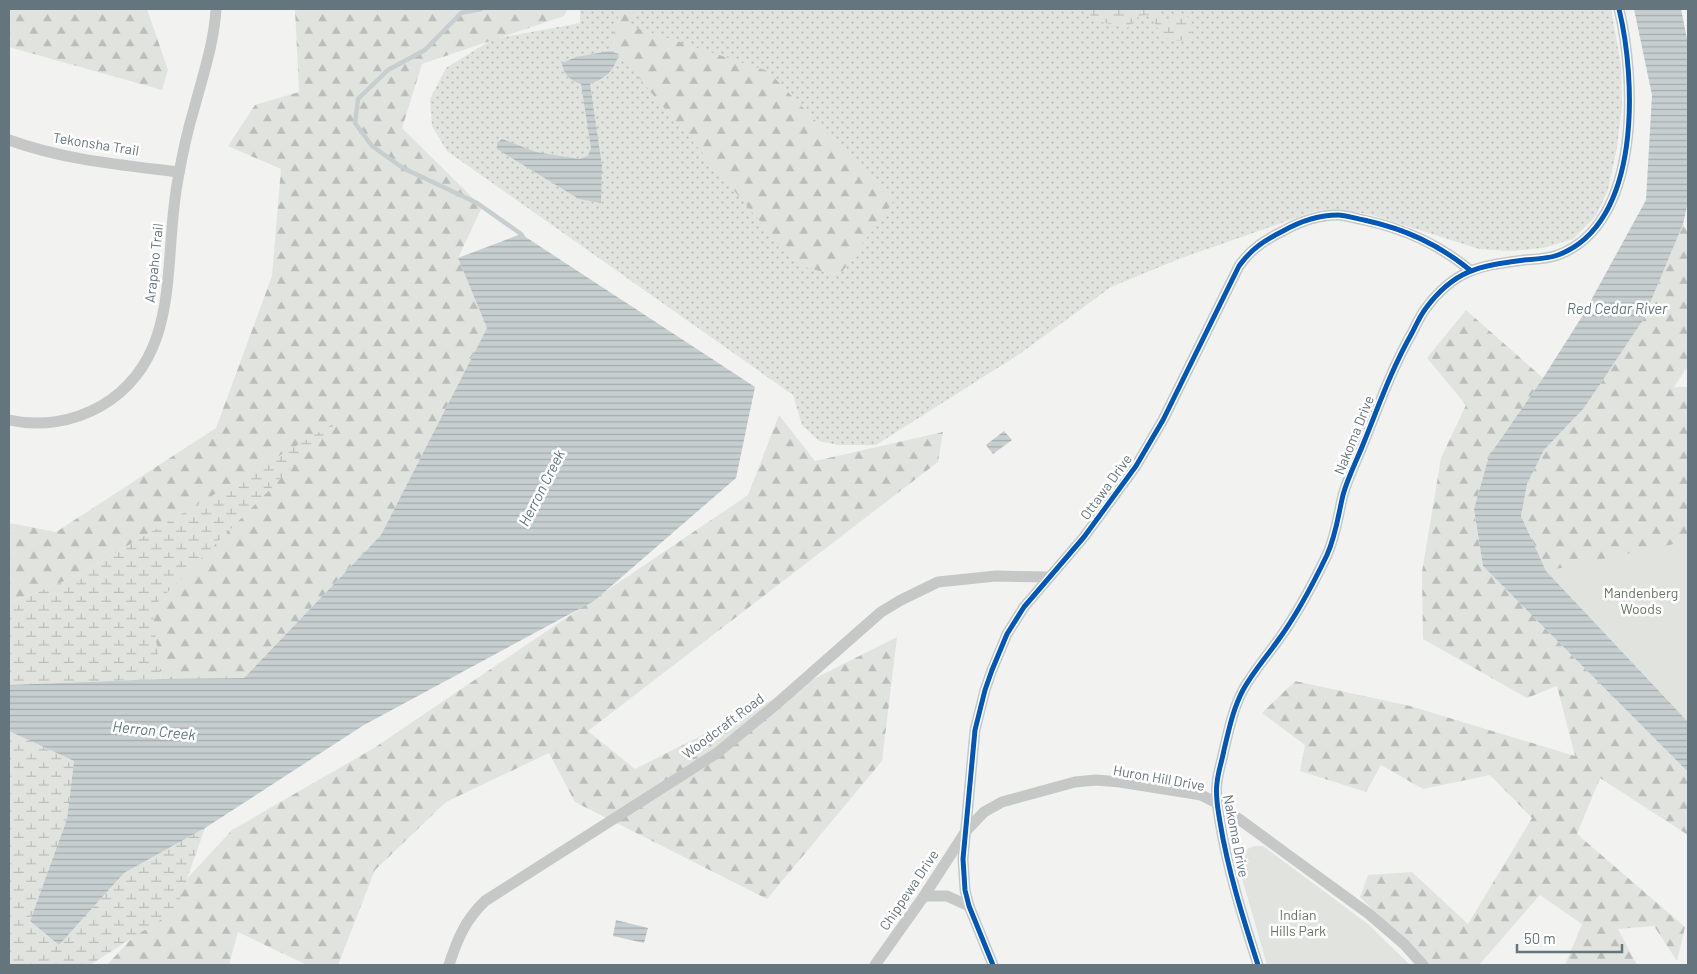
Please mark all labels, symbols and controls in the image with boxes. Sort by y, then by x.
street label: Tekonsha Trail [52,128,140,159]
street label: Arapaho Trail [141,222,166,303]
water label: Red Cedar River [1567,299,1668,317]
street label: Nakoma Drive [1330,393,1377,477]
water label: Herron Creek [514,446,568,529]
street label: Ottawa Drive [1076,451,1135,523]
park label: Mandenberg Woods [1604,584,1678,617]
street label: Woodcraft Road [679,689,767,762]
water label: Herron Creek [112,717,197,743]
street label: Huron Hill Drive [1112,761,1206,794]
street label: Nakoma Drive [1220,793,1253,879]
street label: Chippewa Drive [875,846,942,933]
park label: Indian Hills Park [1270,906,1326,939]
scale bar [1517,922,1622,954]
text: 50 m [1524,929,1556,947]

